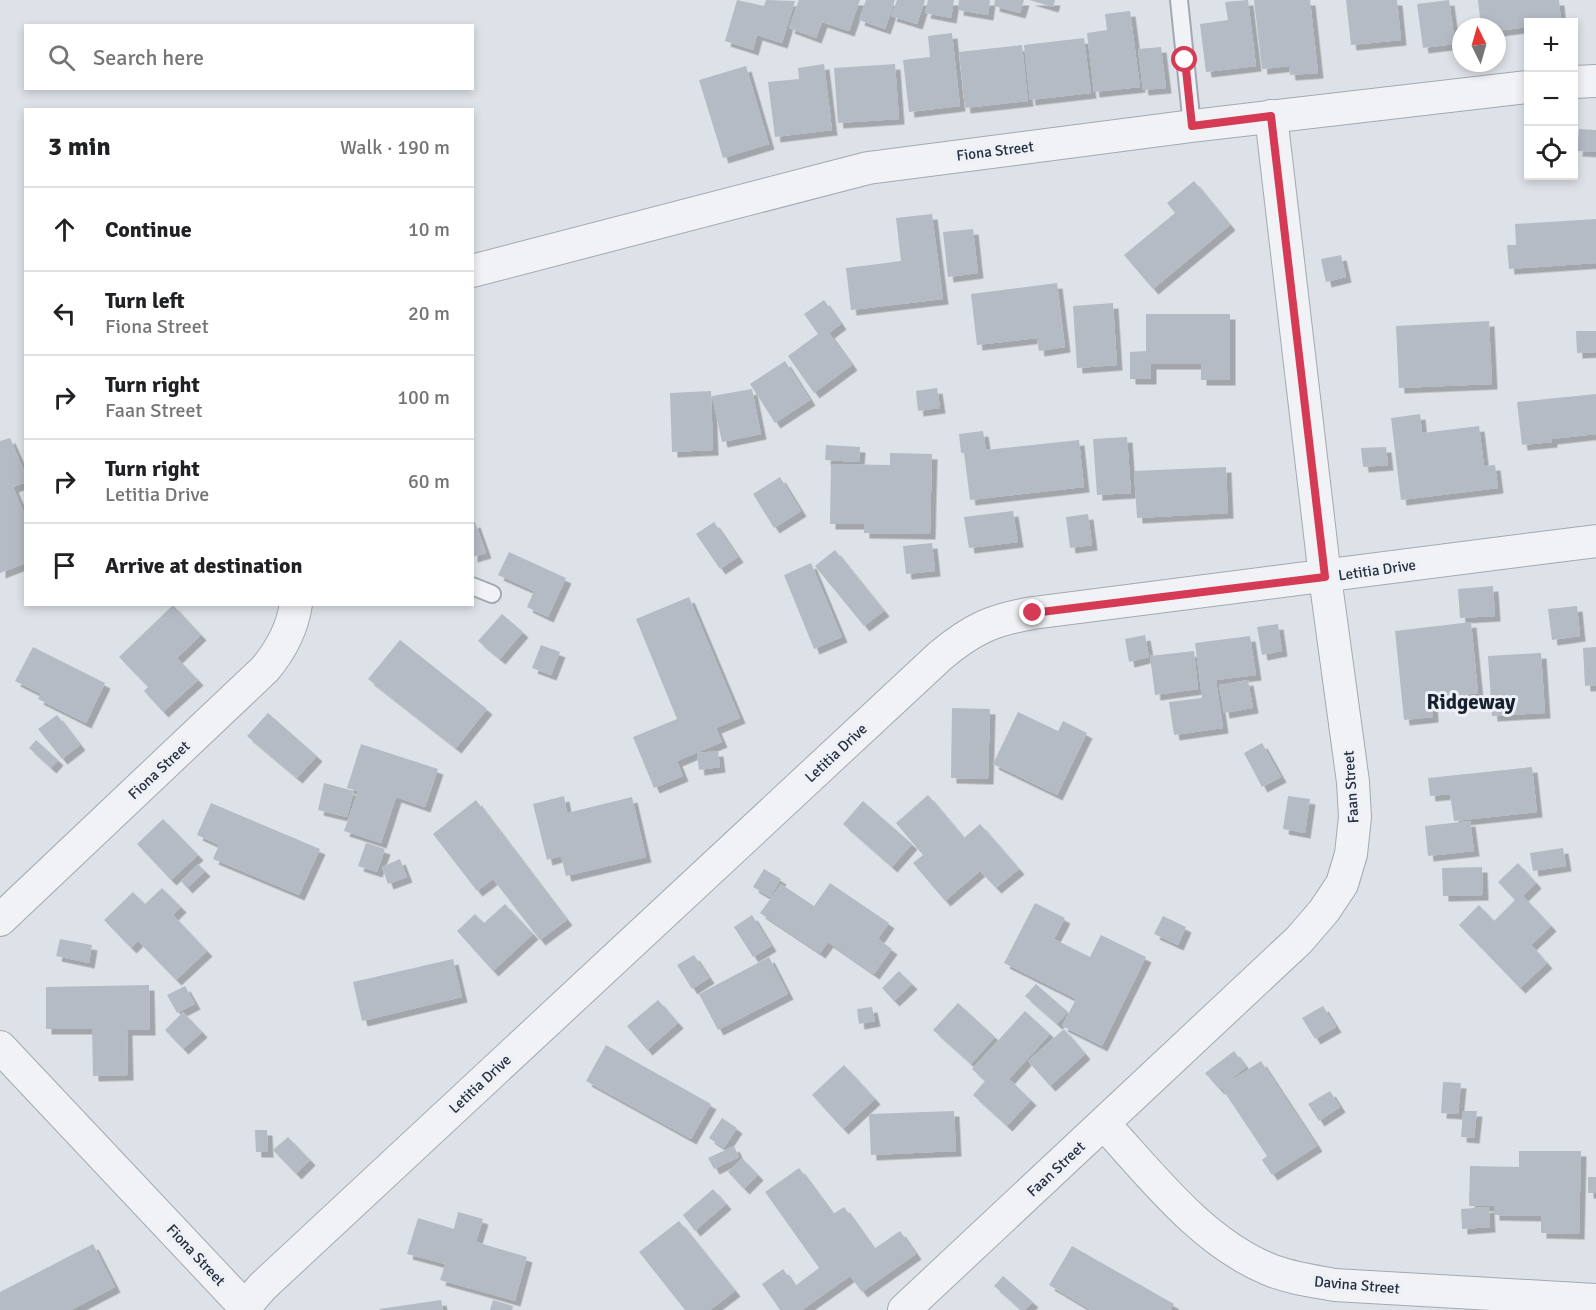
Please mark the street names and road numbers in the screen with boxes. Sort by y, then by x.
street label: Fiona Street [955,137,1035,165]
street label: Letitia Drive [1337,556,1417,584]
street label: Letitia Drive [801,720,871,786]
street label: Fiona Street [124,737,194,803]
street label: Faan Street [1339,750,1363,824]
street label: Letitia Drive [445,1051,515,1117]
street label: Faan Street [1023,1137,1089,1201]
street label: Fiona Street [163,1220,229,1290]
street label: Davina Street [1313,1272,1401,1298]

